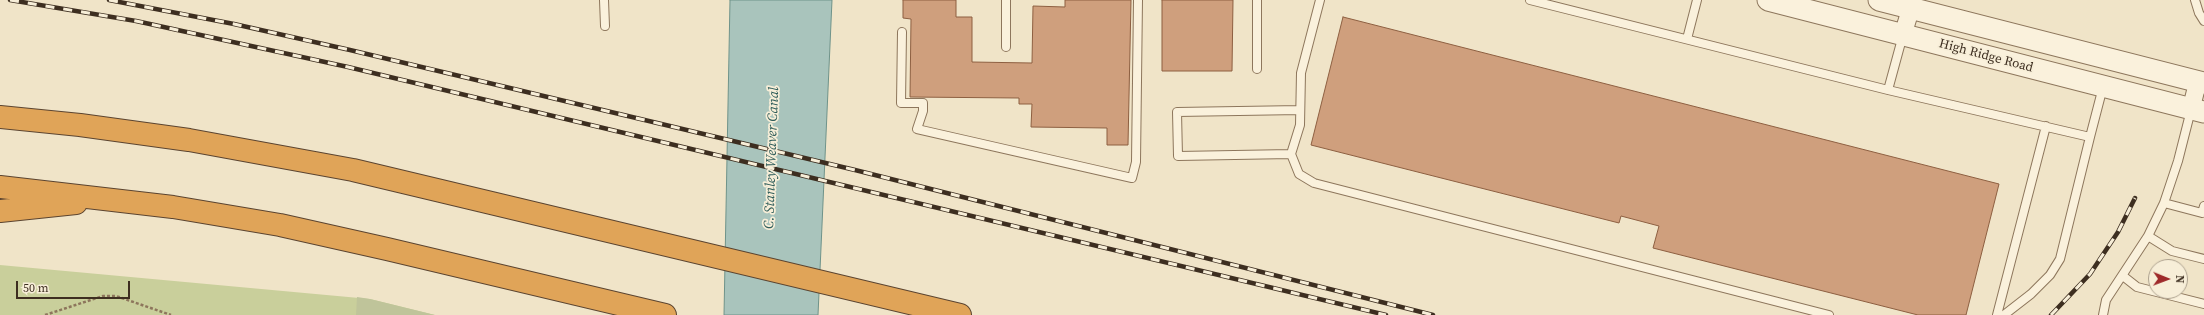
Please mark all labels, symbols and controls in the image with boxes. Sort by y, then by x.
street label: High Ridge Road [1937,36,2035,76]
water label: C. Stanley Weaver Canal [761,87,783,229]
north arrow [2148,259,2188,299]
scale bar [18,273,132,299]
text: N [2172,275,2187,283]
text: 50 m [23,280,49,296]

